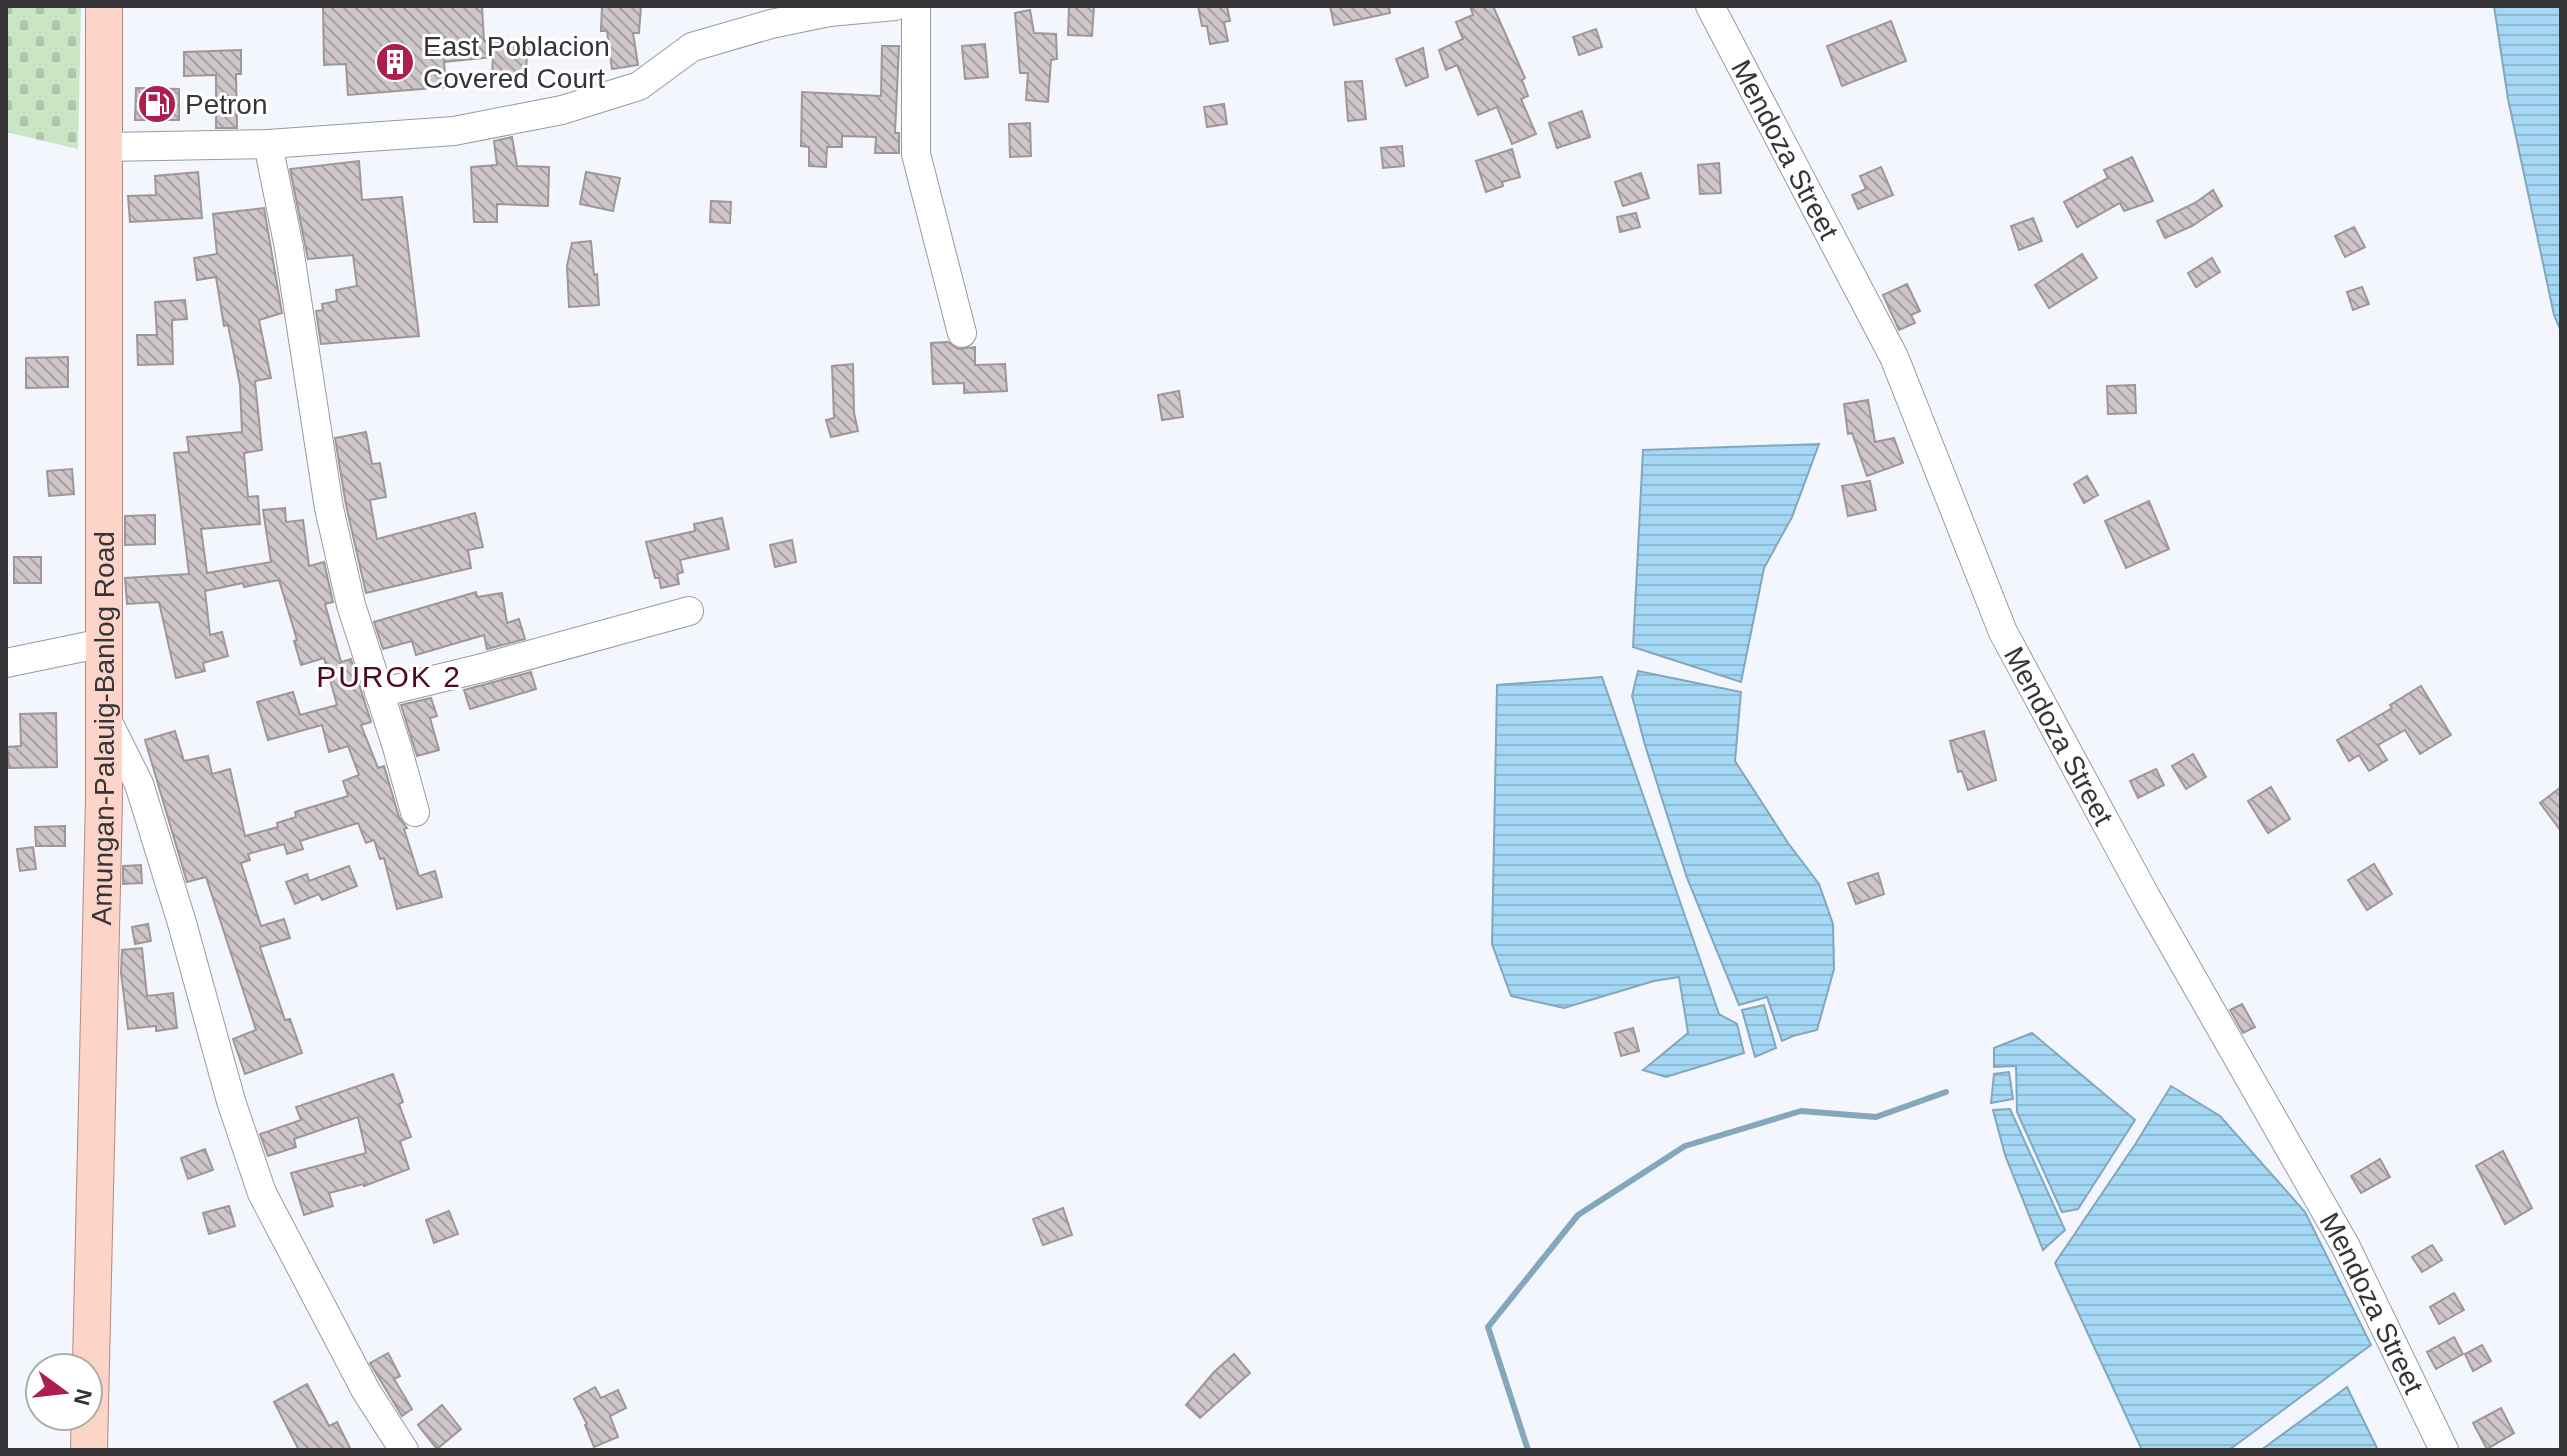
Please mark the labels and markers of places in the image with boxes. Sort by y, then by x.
place label: East Poblacion Covered Court [423,31,610,94]
building icon: East Poblacion Covered Court [374,41,416,83]
fuel station icon: Petron [136,83,178,125]
place label: Petron [185,89,268,120]

